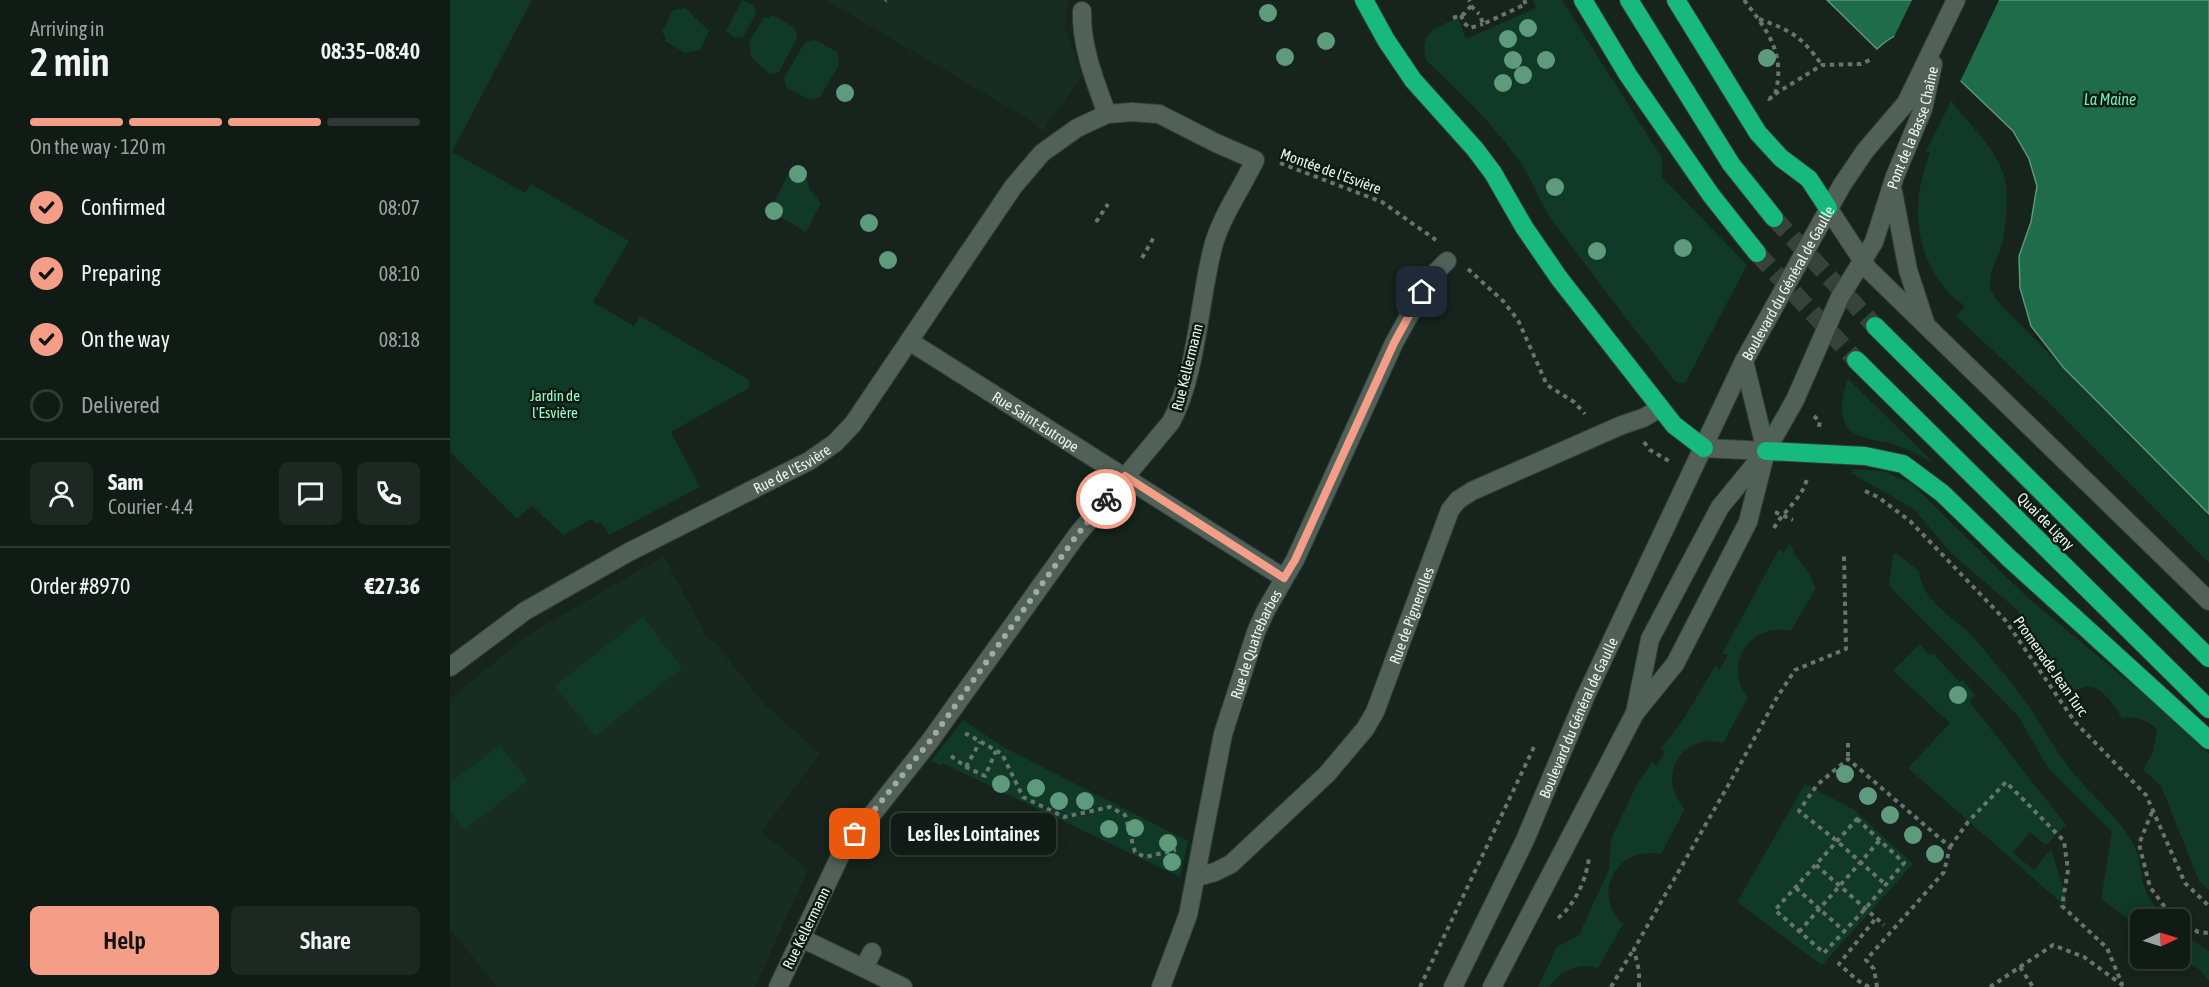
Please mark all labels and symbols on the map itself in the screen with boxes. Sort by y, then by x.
street label: Pont de la Basse Chaîne [1883,64,1941,191]
water label: La Maine [2084,90,2136,108]
street label: Montée de l'Esvière [1278,145,1384,197]
street label: Boulevard du Général de Gaulle [1738,203,1837,363]
pin [1396,266,1447,317]
street label: Rue Kellermann [1168,322,1206,412]
park label: Jardin de l'Esvière [530,387,580,421]
street label: Rue Saint-Eutrope [989,387,1082,455]
street label: Rue de l'Esvière [750,440,834,496]
courier [1076,469,1136,529]
street label: Quai de Ligny [2014,489,2078,553]
street label: Rue de Pignerolles [1385,564,1437,666]
street label: Rue de Quatrebarbes [1227,586,1285,701]
street label: Promenade Jean Turc [2010,613,2092,719]
street label: Boulevard du Général de Gaulle [1535,634,1621,801]
pin [829,808,880,859]
callout: Les Îles Lointaines [891,813,1056,855]
street label: Rue Kellermann [779,884,833,972]
north arrow [2130,909,2190,969]

